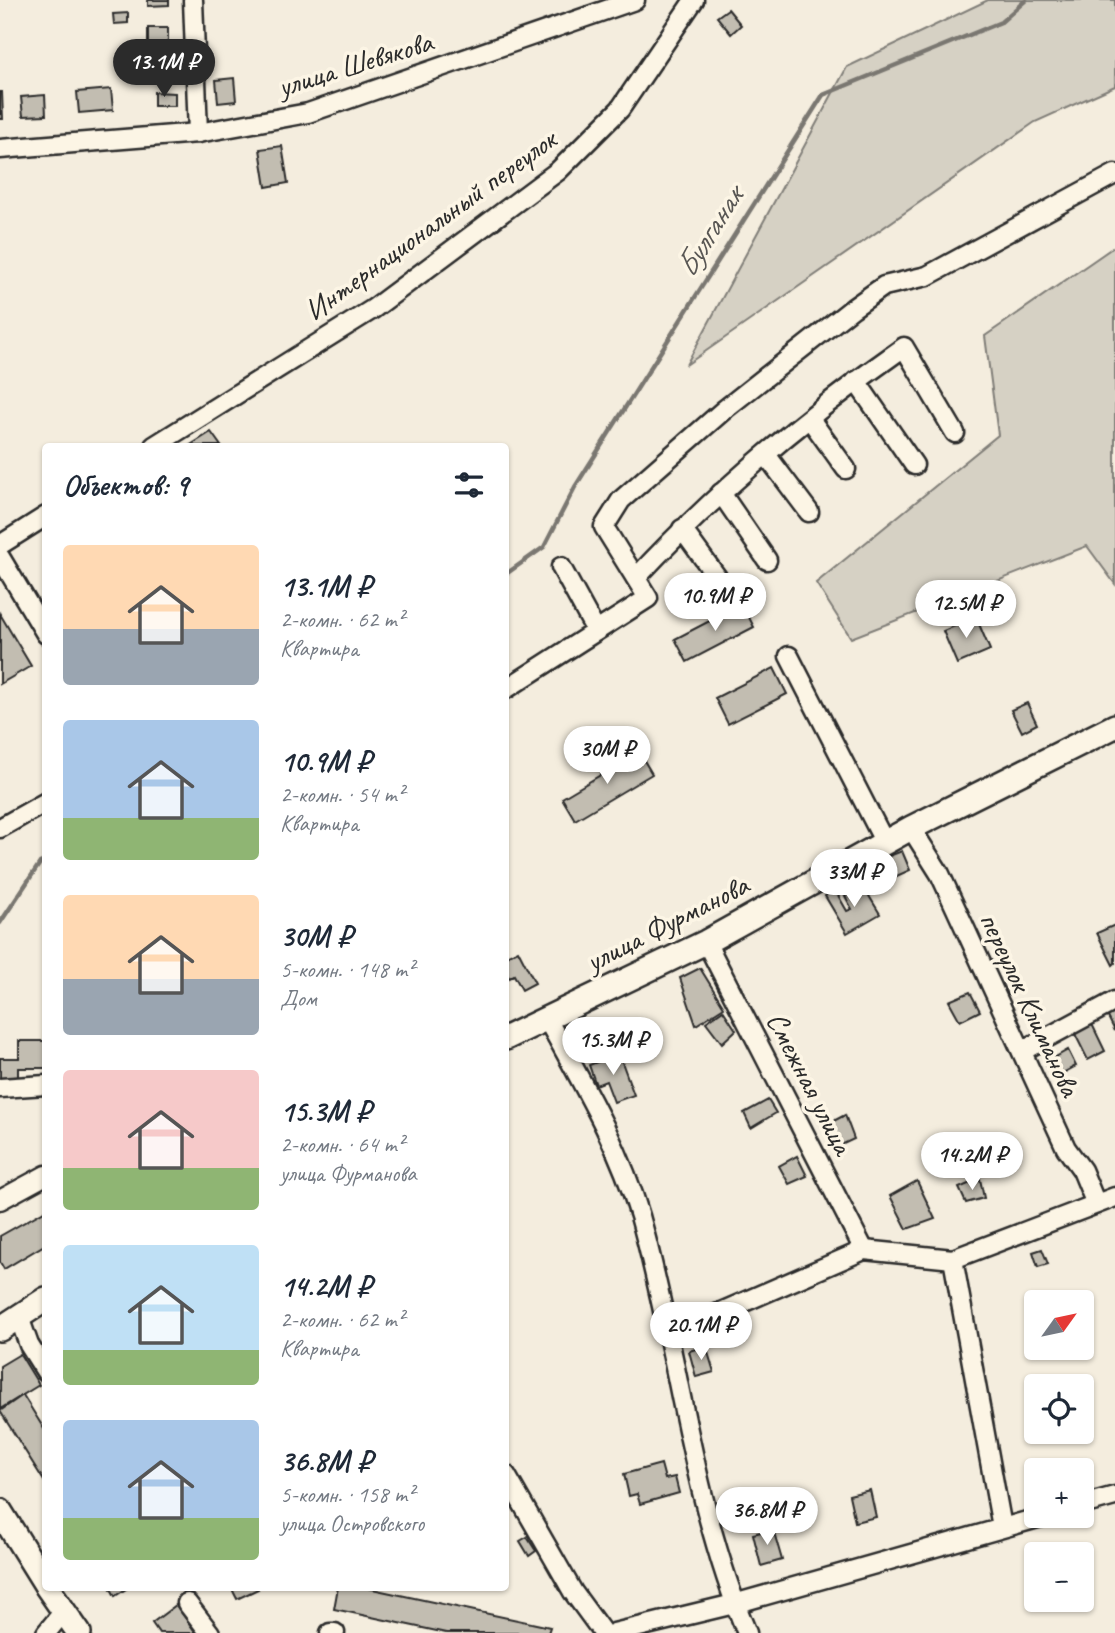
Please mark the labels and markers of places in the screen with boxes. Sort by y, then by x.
pin: 13.1M ₽ [99,40,229,99]
pin: 10.9M ₽ [650,574,780,633]
pin: 12.5M ₽ [901,580,1031,640]
pin: 30M ₽ [558,726,656,786]
pin: 33M ₽ [805,850,903,909]
pin: 15.3M ₽ [548,1018,678,1077]
pin: 14.2M ₽ [907,1132,1037,1192]
pin: 20.1M ₽ [636,1302,766,1362]
pin: 36.8M ₽ [702,1488,832,1547]

